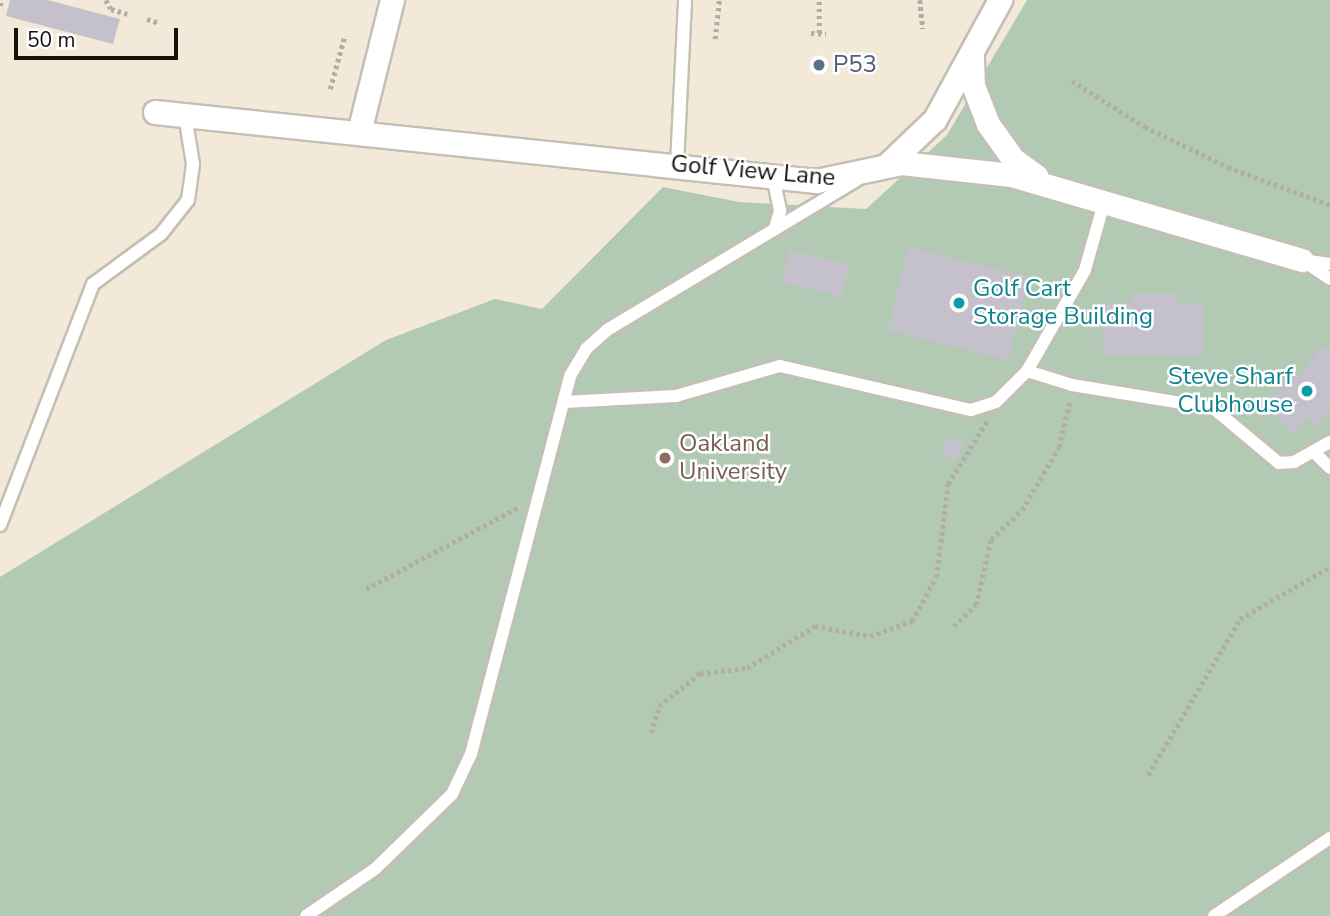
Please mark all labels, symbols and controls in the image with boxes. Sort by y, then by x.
scale bar [18,14,182,58]
text: 50 m [27,26,76,54]
place label: P53 [833,51,877,79]
marker: P53 [811,57,827,73]
street label: Golf View Lane [670,149,836,193]
place label: Golf Cart Storage Building [973,275,1153,331]
marker: Golf Cart Storage Building [951,295,967,311]
place label: Steve Sharf Clubhouse [1168,363,1293,419]
marker: Steve Sharf Clubhouse [1299,383,1315,399]
place label: Oakland University [679,430,787,486]
marker: Oakland University [657,450,673,466]

